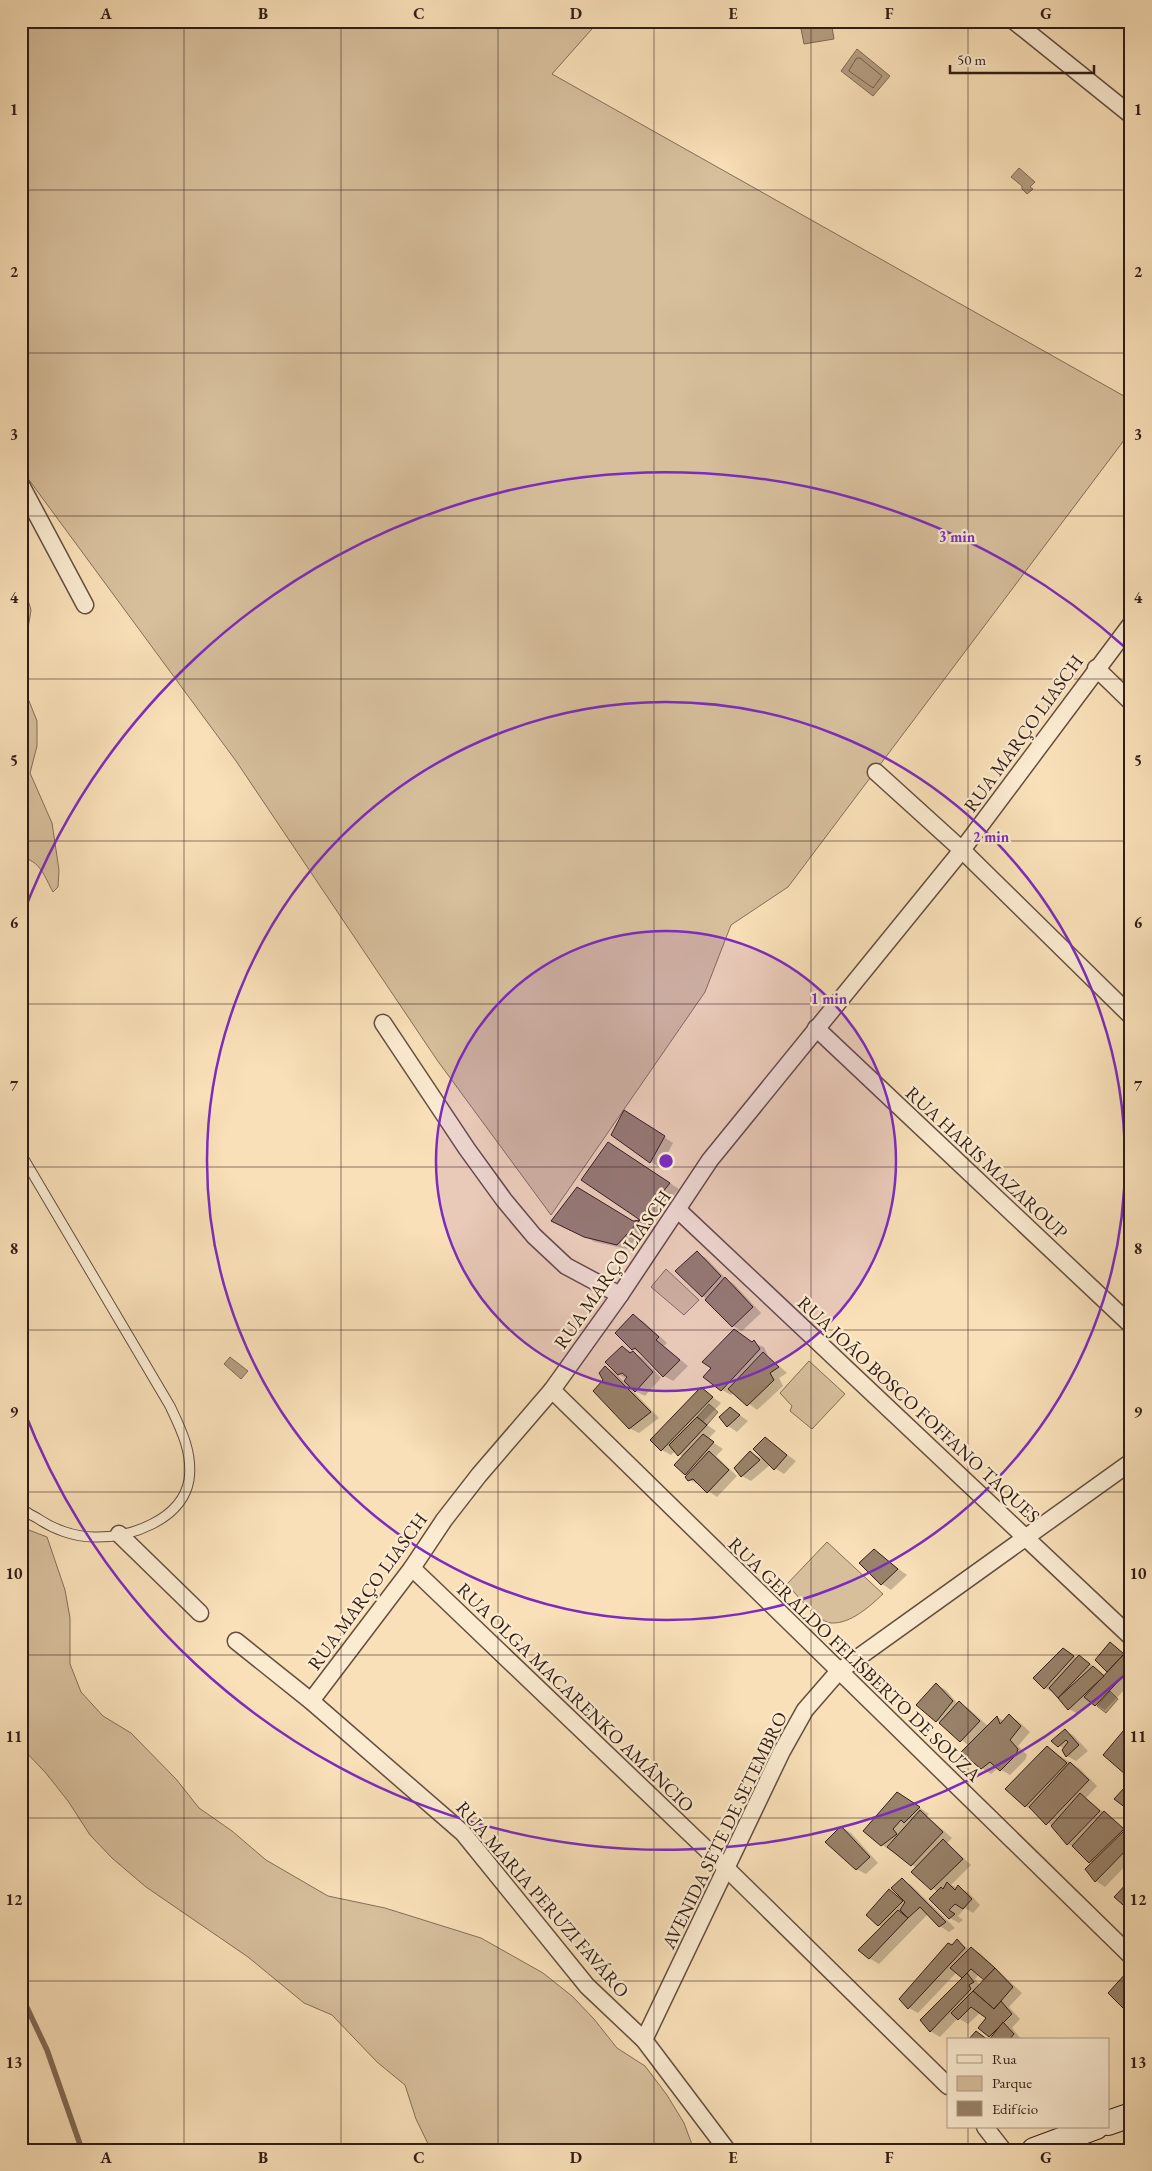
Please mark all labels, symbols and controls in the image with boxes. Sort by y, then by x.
text: A [99,3,112,24]
text: B [258,3,268,24]
text: C [413,3,425,24]
text: D [570,3,582,24]
text: E [728,3,738,24]
text: F [885,3,894,24]
text: G [1040,3,1052,24]
scale bar [950,42,1093,74]
text: 50 m [957,50,986,69]
text: 1 [10,99,18,120]
text: 1 [1134,99,1142,120]
text: 2 [10,261,19,282]
text: 2 [1134,261,1143,282]
text: 3 [10,424,18,445]
text: 3 [1134,424,1142,445]
text: 3 min [939,527,976,546]
text: 4 [10,587,19,608]
text: 4 [1134,587,1143,608]
street label: RUA MARÇO LIASCH [958,650,1089,817]
text: 5 [10,750,18,771]
text: 5 [1134,750,1142,771]
text: 2 min [973,827,1010,846]
text: 6 [10,912,19,933]
text: 6 [1134,912,1143,933]
text: 1 min [811,989,848,1008]
text: 7 [10,1075,19,1096]
text: 7 [1134,1075,1143,1096]
street label: RUA HARIS MAZAROUP [900,1081,1073,1245]
centre of rings [657,1152,675,1170]
street label: RUA MARÇO LIASCH [548,1185,677,1354]
text: 8 [10,1238,18,1259]
text: 8 [1134,1238,1142,1259]
street label: RUA JOÃO BOSCO FOFFANO TAQUES [792,1290,1045,1529]
text: 9 [10,1401,19,1422]
text: 9 [1134,1401,1143,1422]
street label: RUA MARÇO LIASCH [302,1508,433,1675]
street label: RUA GERALDO FELISBERTO DE SOUZA [723,1532,987,1788]
text: 10 [6,1563,23,1584]
text: 10 [1130,1563,1147,1584]
street label: RUA OLGA MACARENKO AMÂNCIO [452,1577,700,1818]
street label: AVENIDA SETE DE SETEMBRO [656,1707,793,1954]
text: 11 [6,1726,22,1747]
text: 11 [1130,1726,1146,1747]
street label: RUA MARIA PERUZI FAVÁRO [450,1796,635,2003]
text: 12 [6,1889,23,1910]
text: 12 [1130,1889,1147,1910]
legend [947,2038,1110,2128]
text: Rua [992,2049,1017,2068]
text: 13 [6,2052,22,2073]
text: 13 [1130,2052,1146,2073]
text: Parque [992,2073,1032,2092]
text: Edifício [992,2099,1038,2118]
text: A [99,2147,112,2168]
text: B [258,2147,268,2168]
text: C [413,2147,425,2168]
text: D [570,2147,582,2168]
text: E [728,2147,738,2168]
text: F [885,2147,894,2168]
text: G [1040,2147,1052,2168]

